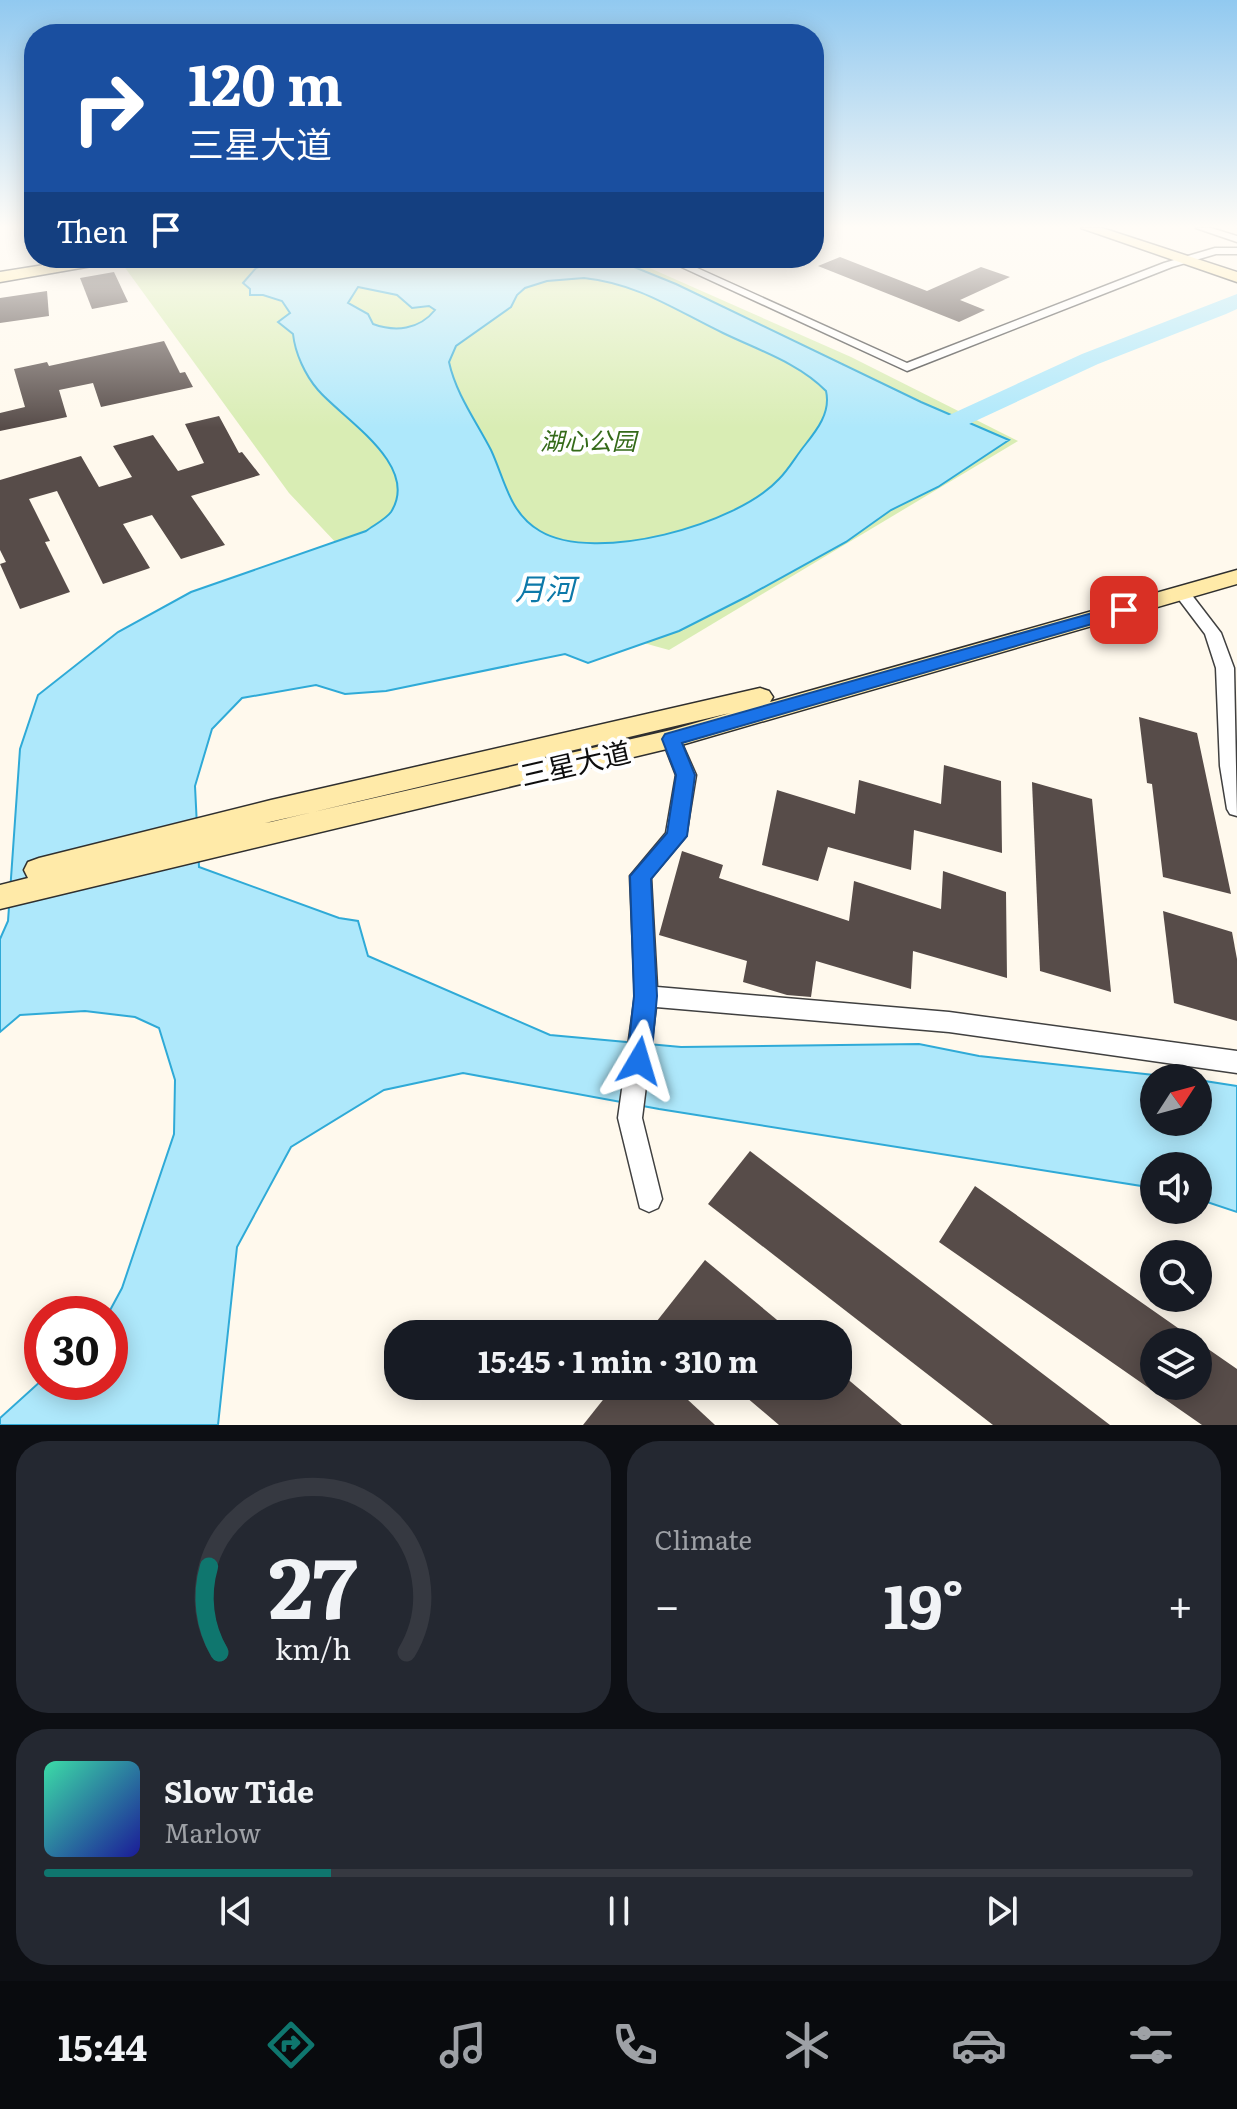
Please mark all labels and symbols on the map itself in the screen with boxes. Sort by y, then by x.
park label: 湖心公园 [540,422,639,457]
water label: 月河 [515,565,580,609]
pin [1090,576,1158,644]
street label: 三星大道 [516,729,634,795]
position arrow [597,1019,681,1103]
north arrow [1140,1064,1212,1136]
speed limit sign: 30 [24,1296,128,1400]

